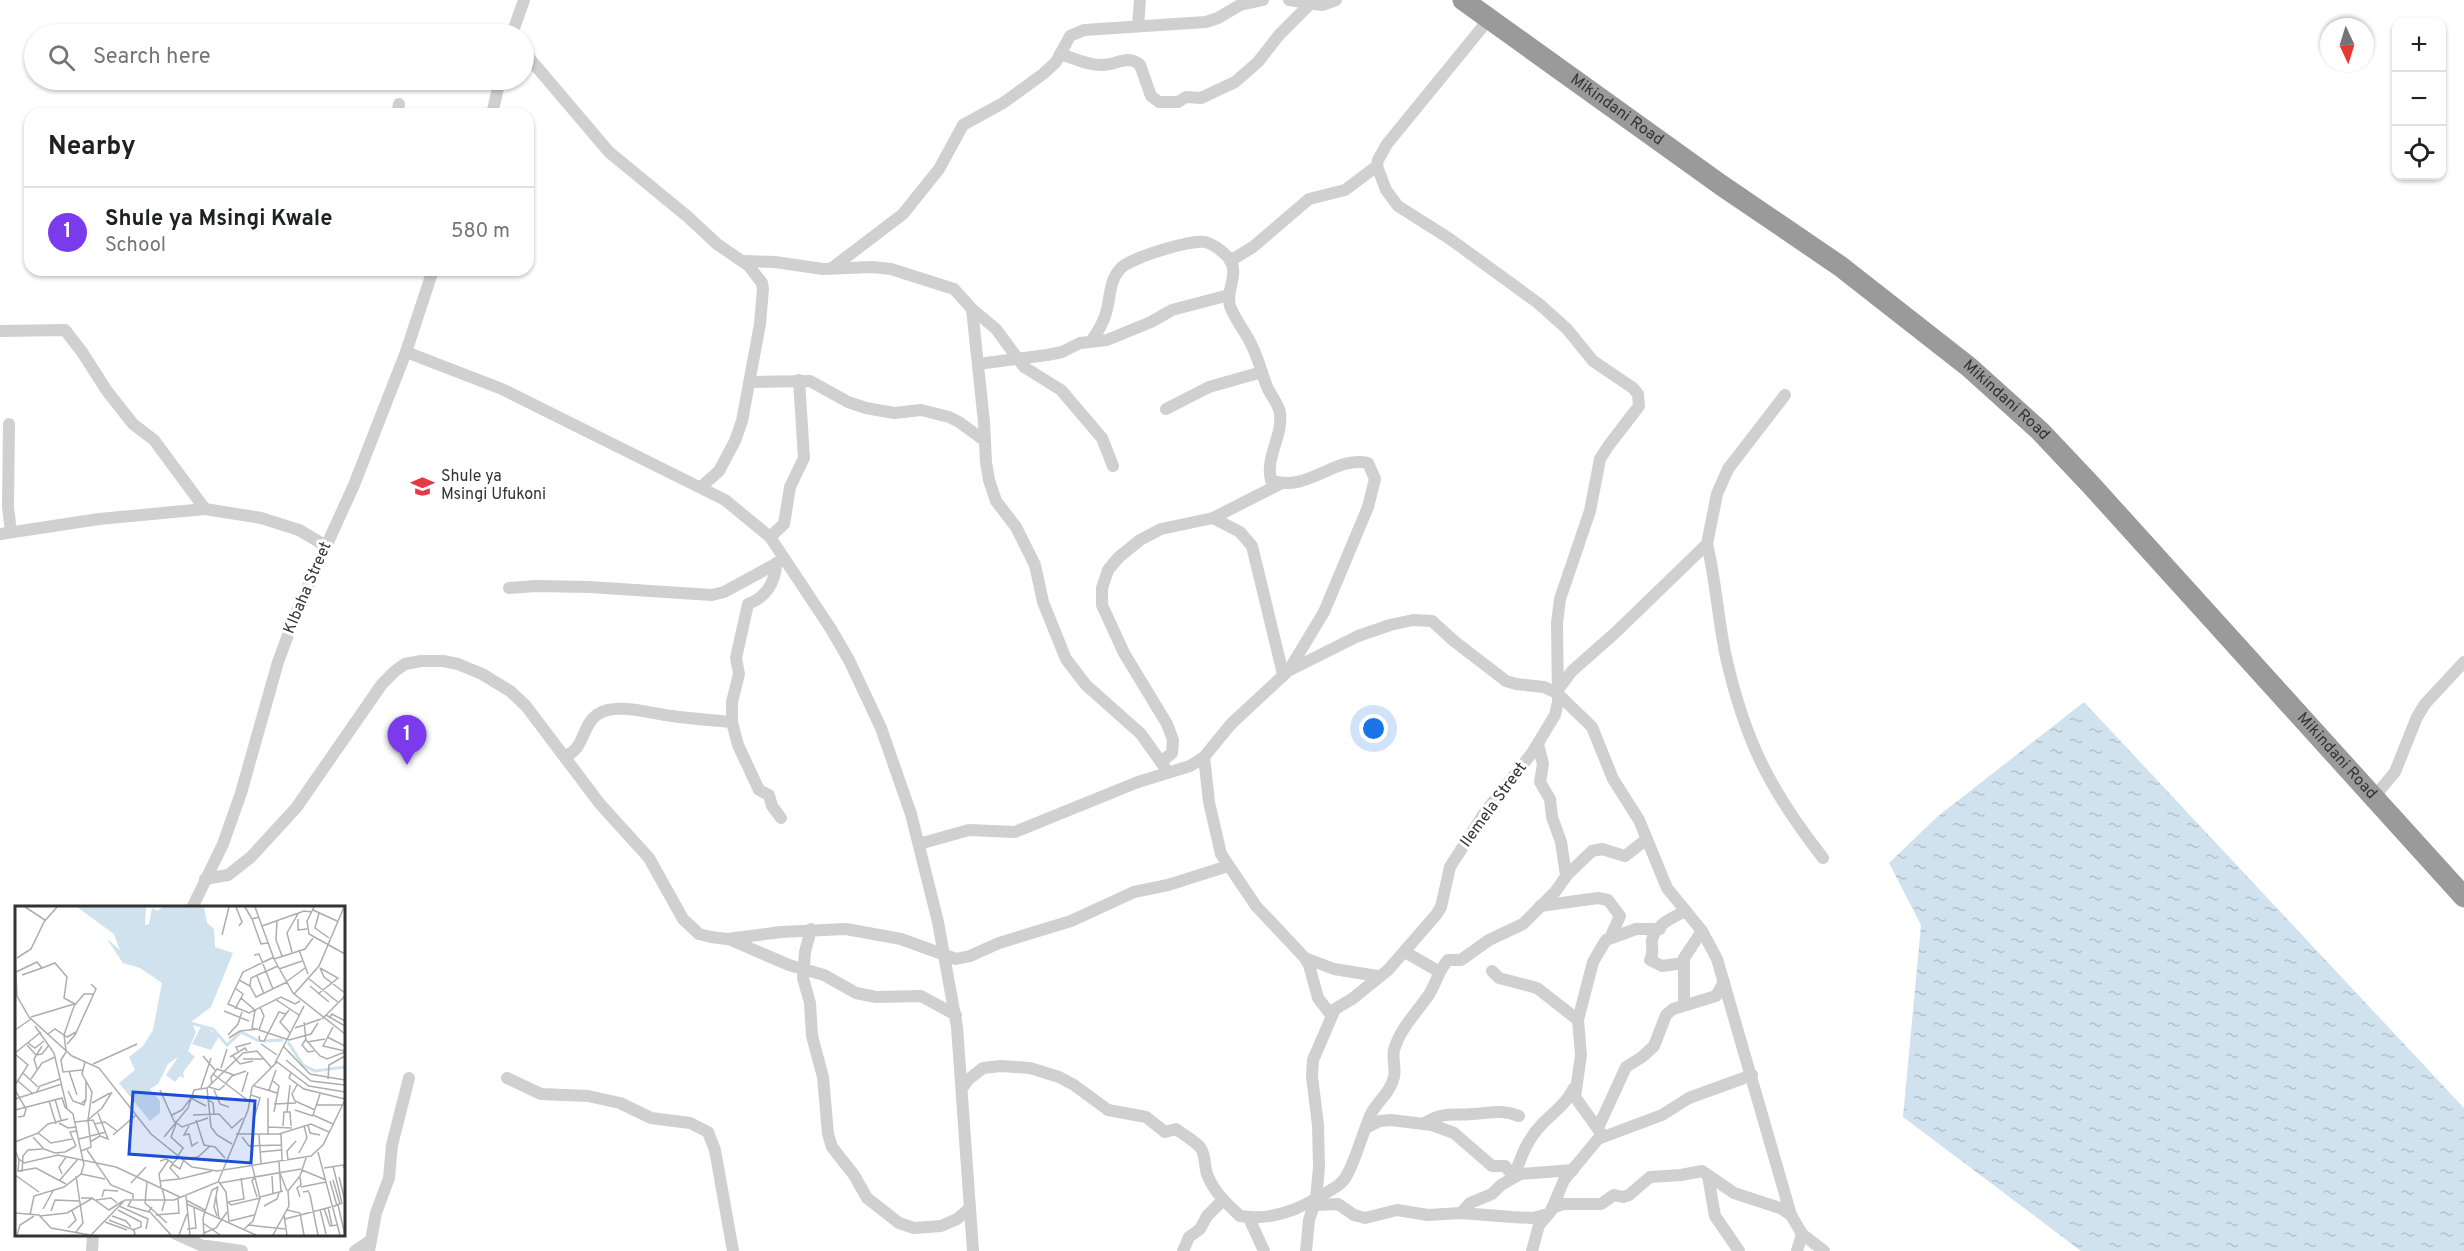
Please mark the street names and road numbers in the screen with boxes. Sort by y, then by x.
street label: Mikindani Road [1566,70,1667,150]
street label: Mikindani Road [1958,356,2054,445]
street label: KIbaha Street [280,539,336,637]
street label: Mikindani Road [2292,709,2381,804]
street label: Ilemela Street [1456,759,1532,851]

